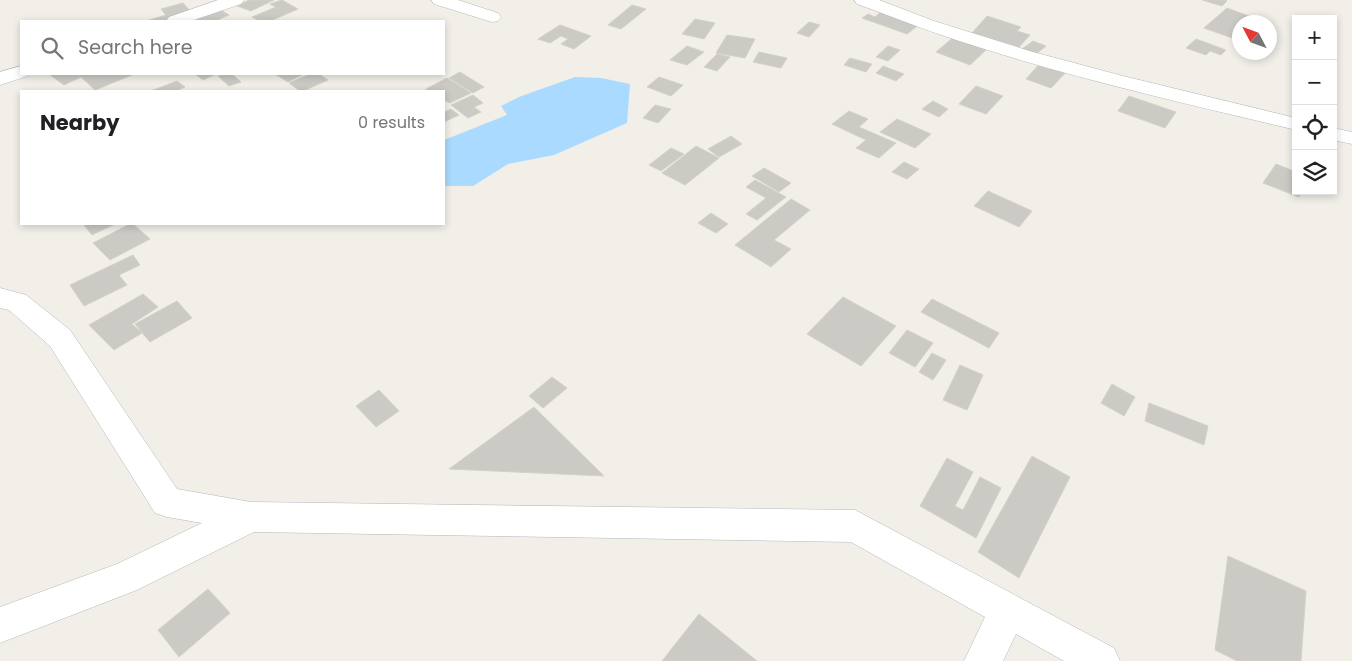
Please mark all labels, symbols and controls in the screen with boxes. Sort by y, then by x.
north arrow [1232,15,1277,60]
map controls [1292,15,1337,195]
button: + [1292,15,1337,60]
search box [20,20,445,75]
icon: search [38,34,66,62]
text: Search here [78,34,192,61]
button: − [1292,60,1337,105]
button: locate [1292,105,1337,150]
text: Nearby [40,108,120,137]
text: 0 results [358,111,425,134]
button: layers [1292,150,1337,195]

